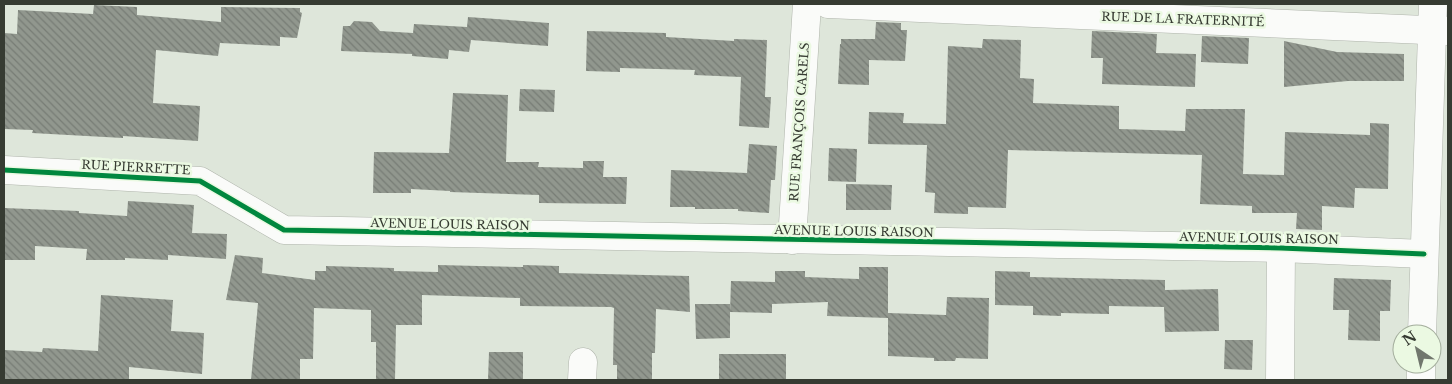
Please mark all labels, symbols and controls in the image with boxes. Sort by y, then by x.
street label: RUE DE LA FRATERNITÉ [1101,8,1265,29]
street label: RUE FRANÇOIS CARELS [786,42,812,202]
street label: RUE PIERRETTE [81,157,191,177]
street label: AVENUE LOUIS RAISON [369,215,530,233]
street label: AVENUE LOUIS RAISON [773,222,934,240]
street label: AVENUE LOUIS RAISON [1178,229,1339,247]
north arrow [1392,324,1442,374]
text: N [1399,327,1420,350]

